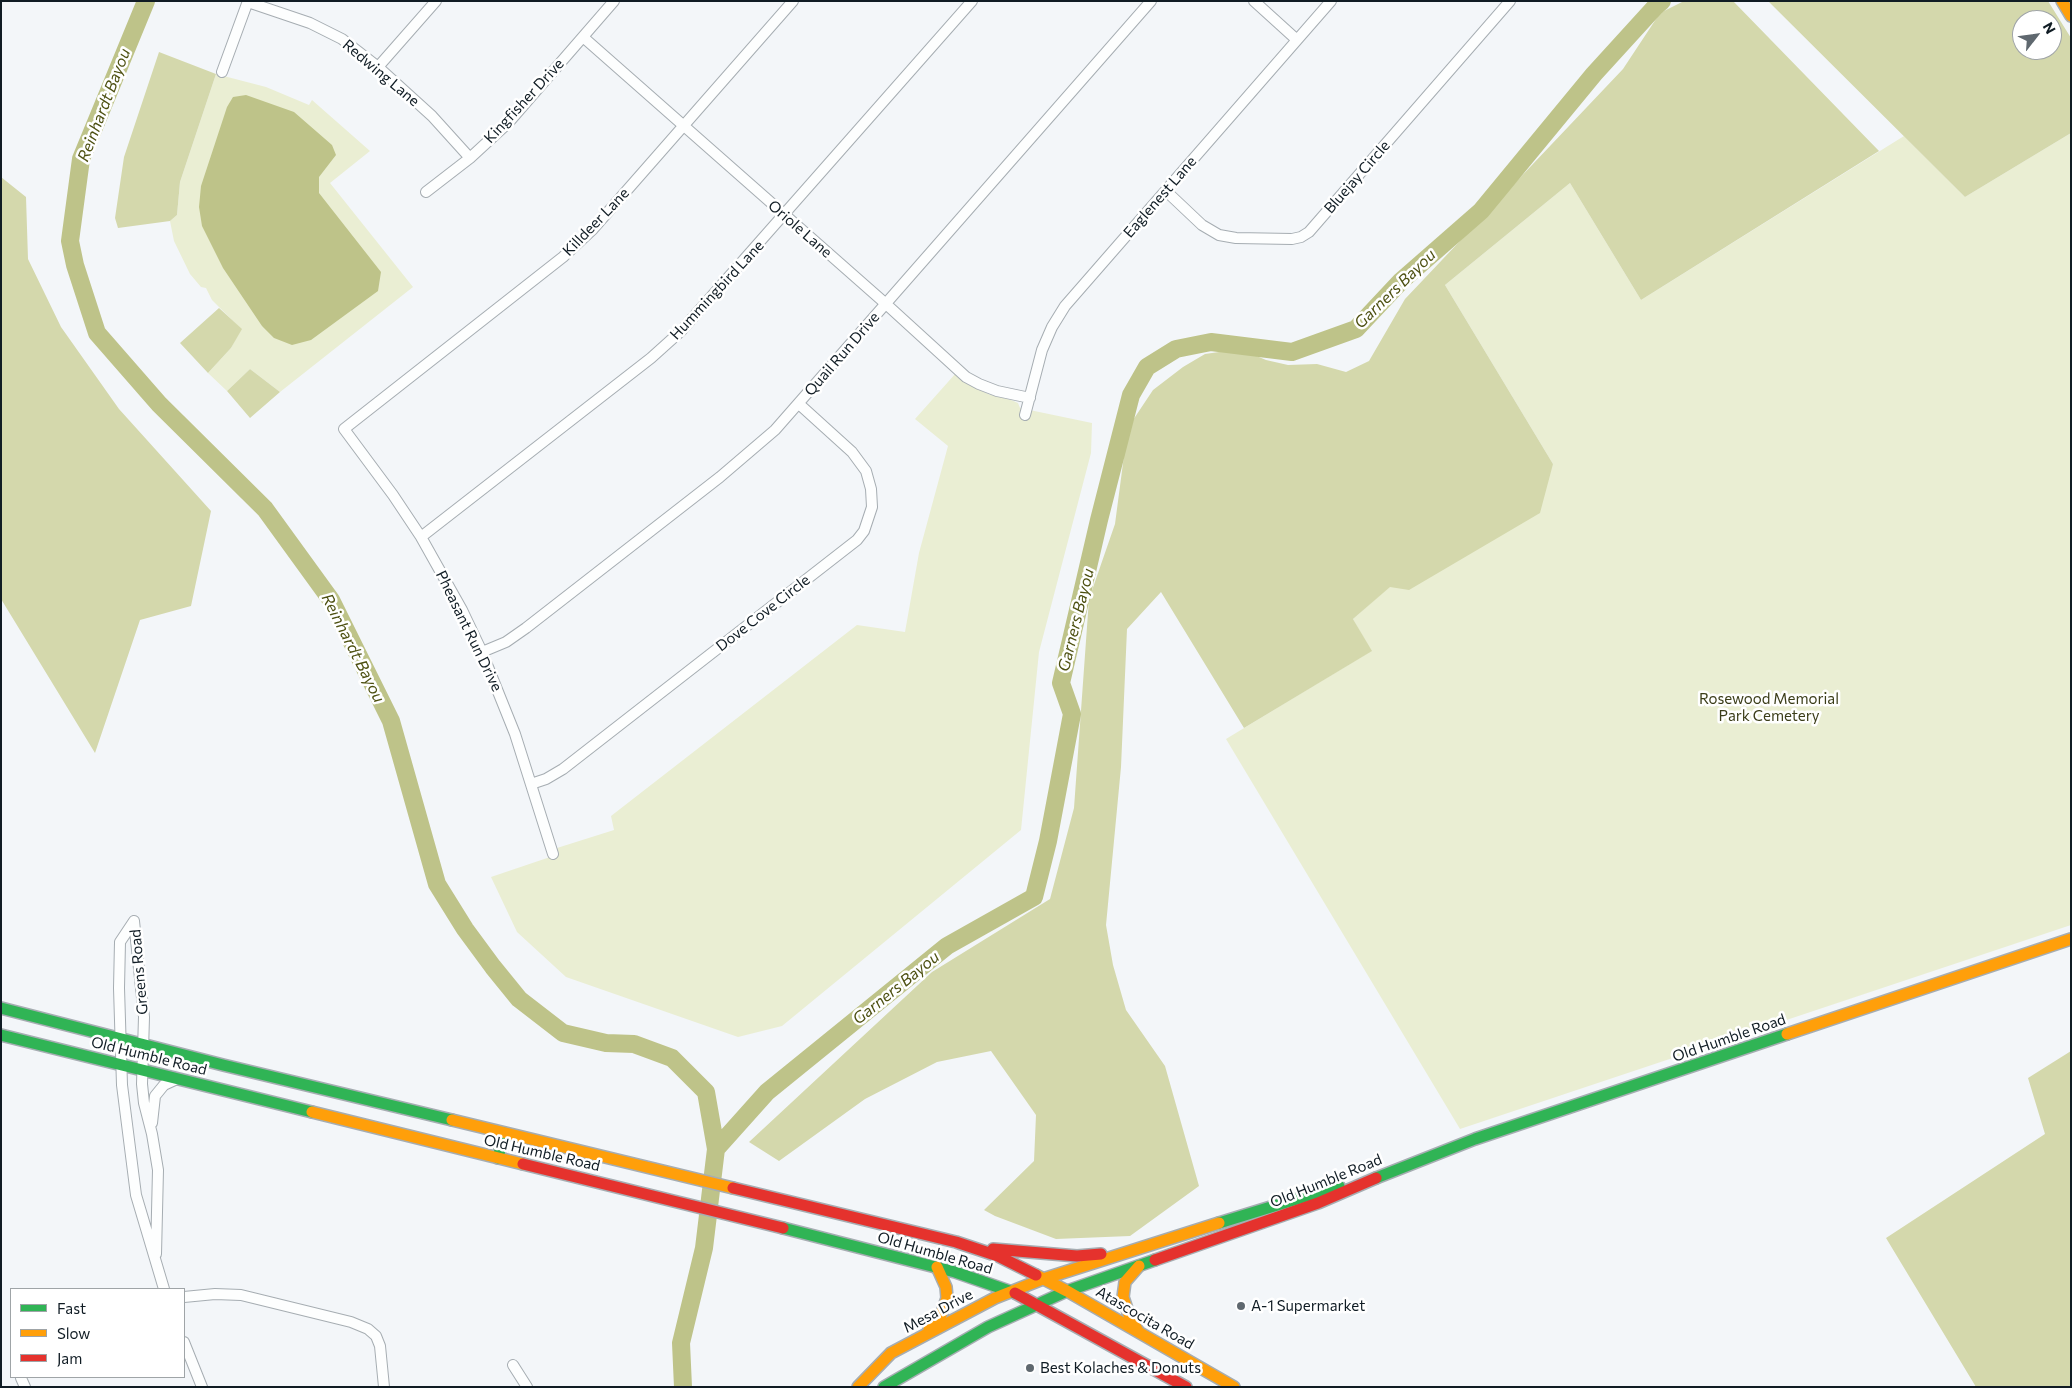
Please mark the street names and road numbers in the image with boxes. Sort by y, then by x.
street label: Redwing Lane [339,36,423,110]
street label: Kingfisher Drive [480,55,568,147]
street label: Bluejay Circle [1320,137,1394,217]
street label: Eaglenest Lane [1120,153,1200,241]
street label: Killdeer Lane [559,184,633,260]
street label: Oriole Lane [764,196,836,262]
street label: Hummingbird Lane [666,237,768,343]
street label: Quail Run Drive [801,308,883,400]
street label: Pheasant Run Drive [432,568,506,694]
street label: Dove Cove Circle [712,571,814,655]
street label: Greens Road [126,928,152,1016]
street label: Old Humble Road [1670,1010,1788,1066]
street label: Old Humble Road [89,1033,209,1079]
street label: Old Humble Road [482,1131,602,1175]
street label: Old Humble Road [1268,1150,1384,1212]
street label: Old Humble Road [875,1228,995,1278]
street label: Atascocita Road [1093,1283,1197,1353]
street label: Mesa Drive [900,1285,976,1337]

